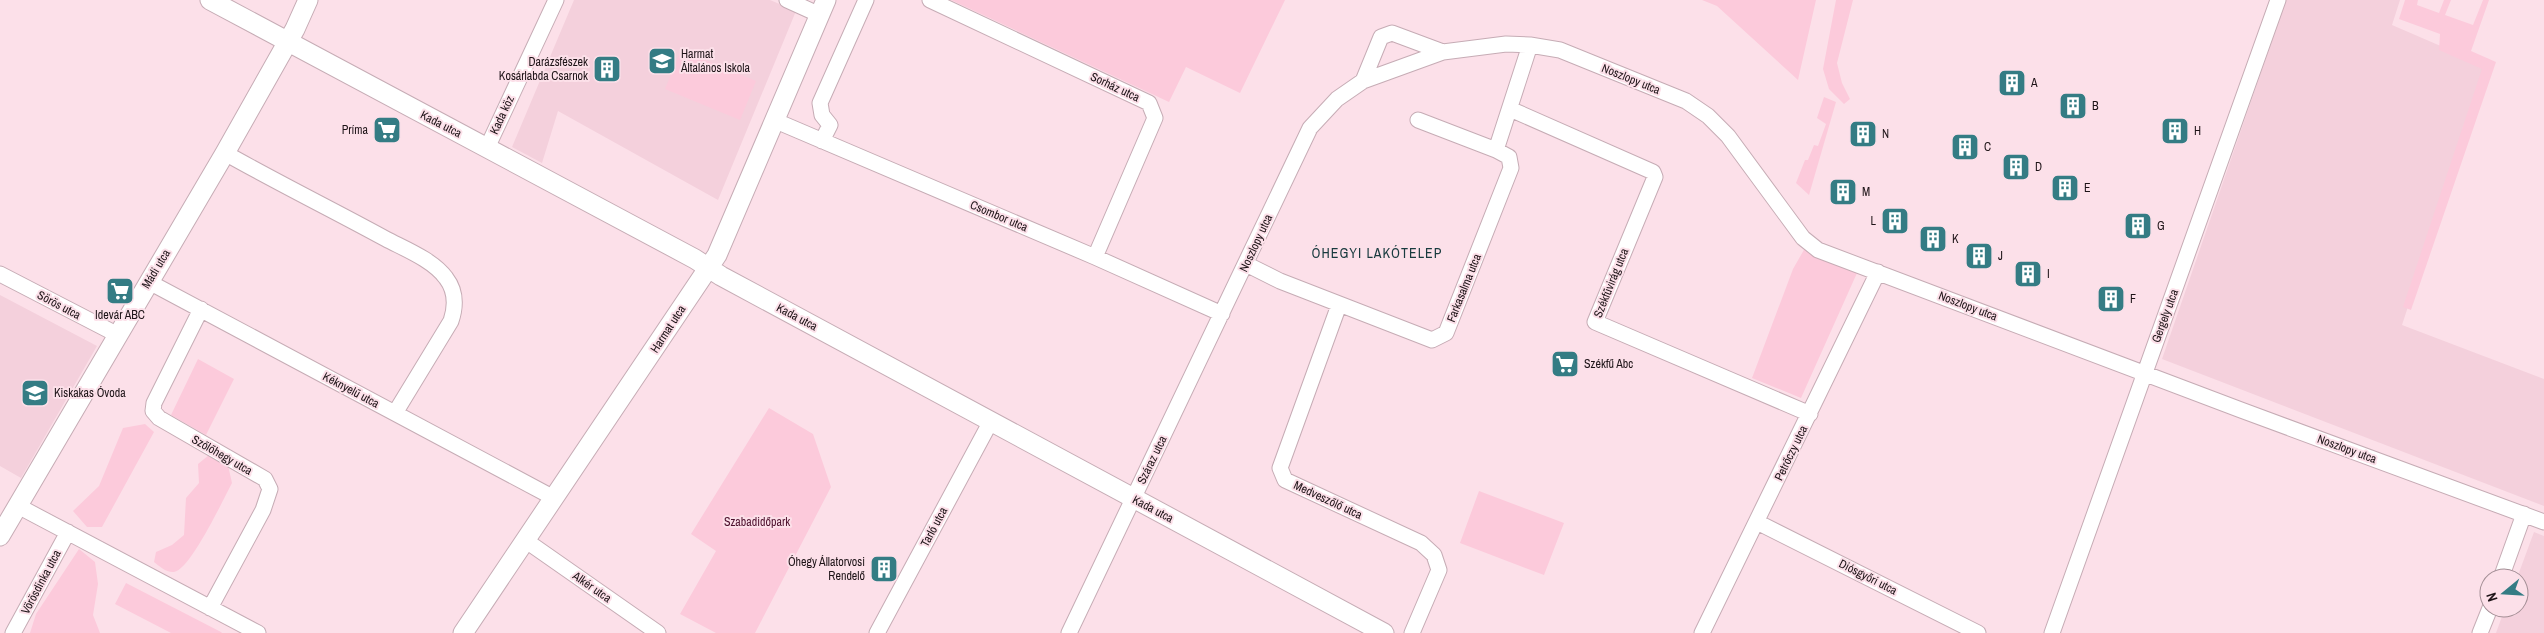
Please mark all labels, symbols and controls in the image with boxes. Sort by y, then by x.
school or university icon: Harmat Általános Iskola [647,46,677,76]
place label: Harmat Általános Iskola [680,46,750,76]
place label: Darázsfészek Kosárlabda Csarnok [499,54,588,84]
building icon: Darázsfészek Kosárlabda Csarnok [592,54,622,84]
street label: Noszlopy utca [1599,60,1663,98]
building icon: A [1997,68,2027,98]
street label: Sorház utca [1088,69,1143,106]
place label: A [2030,75,2038,91]
building icon: B [2058,91,2088,121]
street label: Kada köz [486,93,518,137]
place label: B [2092,98,2099,114]
street label: Kada utca [418,107,465,141]
supermarket icon: Príma [372,115,402,145]
building icon: H [2160,116,2190,146]
building icon: N [1848,119,1878,149]
place label: Príma [342,122,369,138]
place label: H [2194,123,2201,139]
place label: N [1882,126,1889,142]
building icon: C [1950,132,1980,162]
place label: C [1984,139,1991,155]
building icon: D [2001,152,2031,182]
place label: D [2035,159,2042,175]
building icon: E [2050,173,2080,203]
building icon: M [1828,177,1858,207]
place label: E [2084,180,2091,196]
place label: M [1862,184,1870,200]
street label: Csombor utca [968,197,1031,236]
building icon: L [1880,206,1910,236]
street label: Noszlopy utca [1236,211,1277,274]
building icon: G [2123,211,2153,241]
place label: L [1871,213,1877,229]
place label: G [2157,218,2165,234]
building icon: K [1918,224,1948,254]
place label: K [1952,231,1959,247]
building icon: J [1964,241,1994,271]
district label: ÓHEGYI LAKÓTELEP [1312,244,1442,262]
street label: Mádi utca [138,246,174,292]
street label: Székfűvirág utca [1590,246,1632,320]
place label: J [1998,248,2003,264]
street label: Farkasalma utca [1443,251,1485,324]
building icon: I [2013,259,2043,289]
place label: I [2047,266,2050,282]
supermarket icon: Idevár ABC [105,276,135,306]
building icon: F [2096,284,2126,314]
street label: Sörös utca [34,287,84,323]
street label: Noszlopy utca [1936,287,2000,325]
street label: Gergely utca [2148,287,2182,345]
place label: F [2130,291,2136,307]
street label: Kada utca [774,300,821,335]
street label: Harmat utca [647,302,690,356]
place label: Idevár ABC [95,307,145,323]
supermarket icon: Székfű Abc [1550,349,1580,379]
place label: Székfű Abc [1584,356,1633,372]
street label: Kéknyelű utca [320,368,383,412]
school or university icon: Kiskakas Óvoda [20,378,50,408]
place label: Kiskakas Óvoda [54,385,126,401]
street label: Petrőczy utca [1771,422,1811,483]
street label: Szőlőhegy utca [189,431,256,479]
street label: Noszlopy utca [2315,431,2379,467]
street label: Száraz utca [1133,433,1171,487]
street label: Medveszőlő utca [1291,477,1365,523]
street label: Kada utca [1130,492,1177,527]
street label: Tarló utca [917,504,951,550]
park label: Szabadidőpark [724,514,790,530]
street label: Vörösdinka utca [17,547,65,617]
place label: Óhegy Állatorvosi Rendelő [788,554,865,584]
building icon: Óhegy Állatorvosi Rendelő [869,554,899,584]
street label: Diósgyőri utca [1836,555,1900,599]
street label: Alkér utca [569,567,615,606]
north arrow [2479,568,2529,618]
text: N [2482,590,2501,604]

